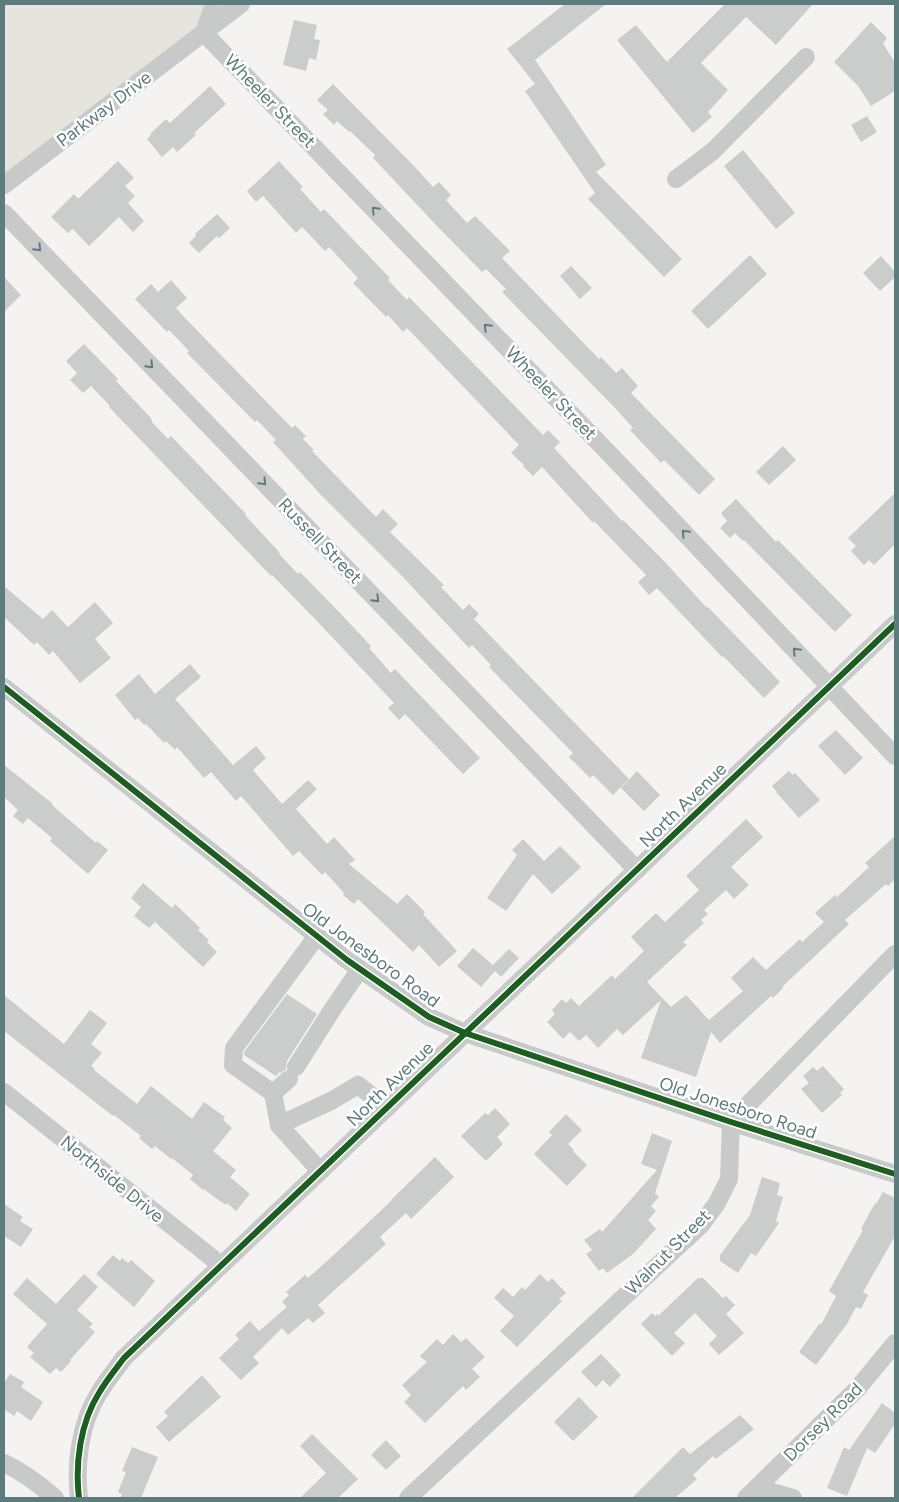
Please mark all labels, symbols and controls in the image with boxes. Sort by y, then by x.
street label: Wheeler Street [220,50,320,153]
street label: Parkway Drive [52,66,156,152]
one-way arrow [372,207,381,216]
one-way arrow [32,242,41,251]
one-way arrow [484,323,493,332]
street label: Wheeler Street [501,342,601,445]
one-way arrow [144,359,153,368]
one-way arrow [257,476,266,485]
street label: Russell Street [274,494,366,589]
one-way arrow [682,529,691,538]
one-way arrow [370,593,379,602]
one-way arrow [793,647,802,656]
street label: North Avenue [635,758,731,852]
street label: Old Jonesboro Road [298,898,444,1012]
street label: North Avenue [342,1037,438,1131]
street label: Old Jonesboro Road [656,1072,820,1144]
street label: Northside Drive [56,1131,168,1227]
street label: Walnut Street [621,1205,715,1299]
street label: Dorsey Road [779,1378,867,1466]

